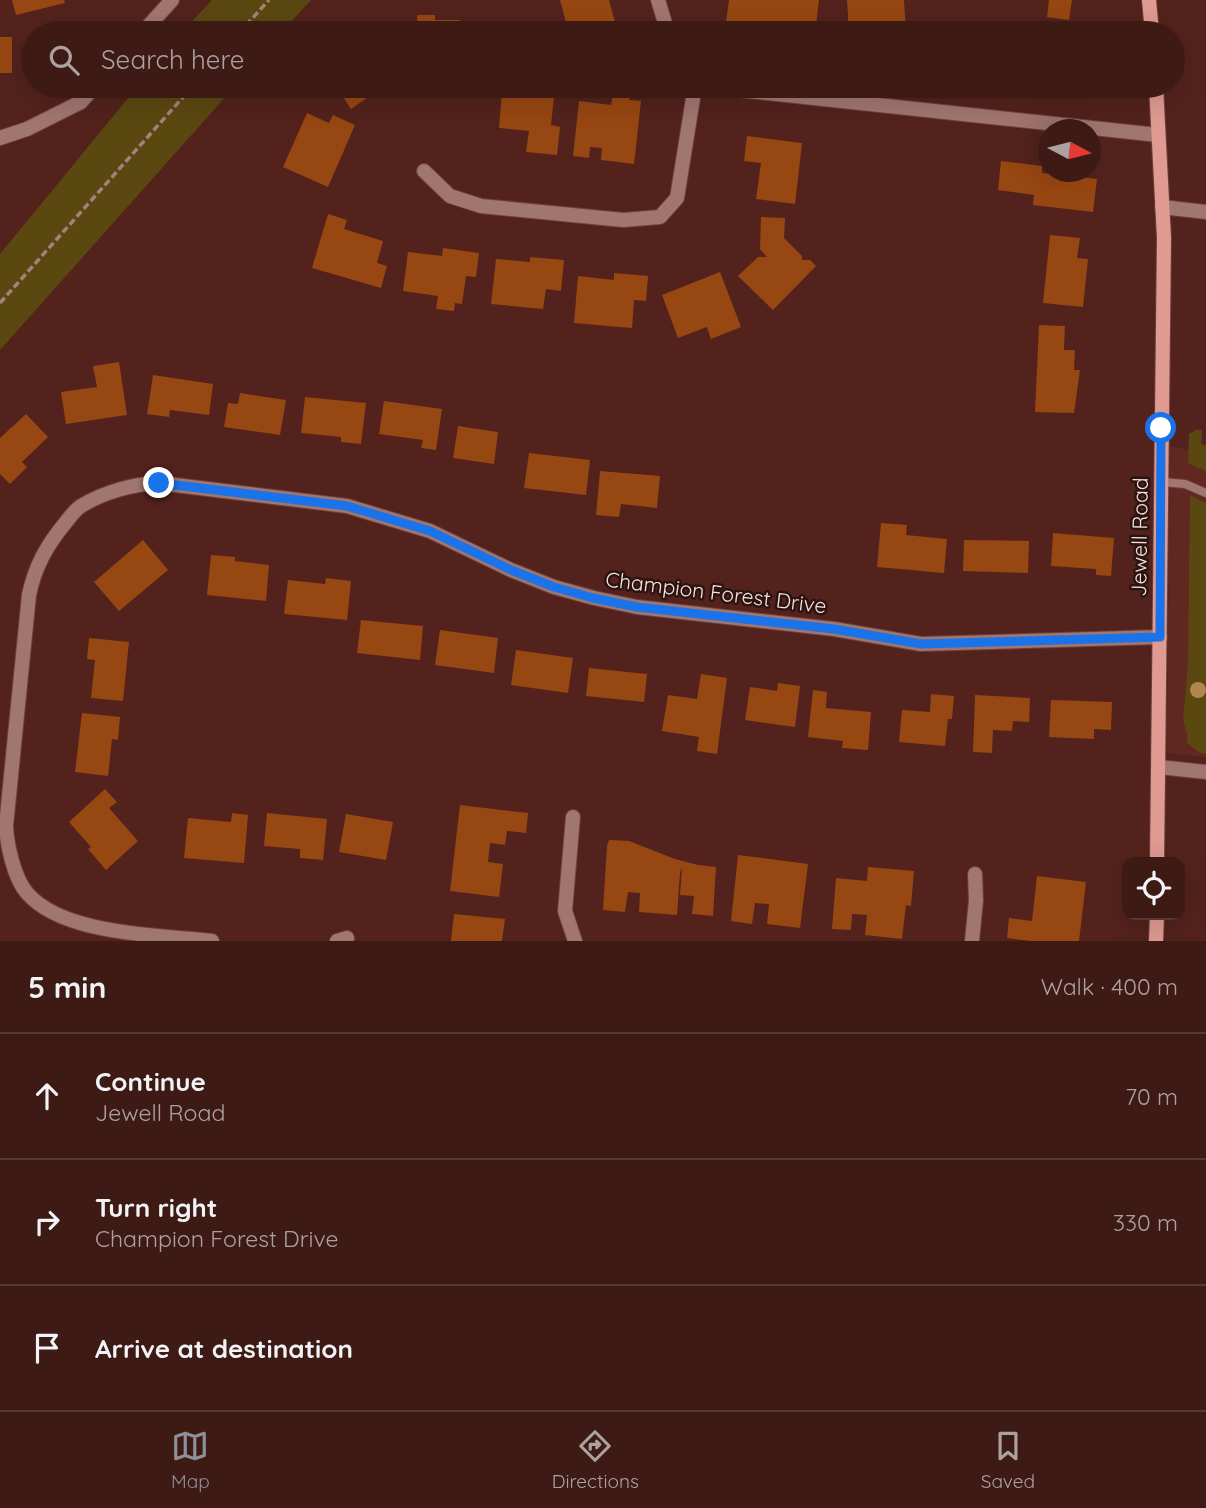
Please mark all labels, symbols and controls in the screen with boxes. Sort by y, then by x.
search box [21,21,1185,98]
icon: search [45,41,83,79]
text: Search here [101,43,245,76]
north arrow [1038,119,1101,182]
route start [1145,412,1176,443]
route end [143,467,174,498]
street label: Jewell Road [1125,477,1153,597]
street label: Champion Forest Drive [604,566,828,618]
map controls [1122,857,1185,920]
button: locate [1122,857,1185,920]
text: 5 min [28,968,106,1006]
text: Walk · 400 m [1041,972,1178,1001]
text: Continue [95,1065,206,1098]
icon: ahead [28,1077,66,1115]
text: 70 m [1125,1082,1178,1111]
text: Jewell Road [95,1098,225,1127]
text: Turn right [95,1191,217,1224]
icon: right [28,1203,66,1241]
text: 330 m [1113,1208,1178,1237]
text: Champion Forest Drive [95,1224,338,1253]
icon: arrive [28,1329,66,1367]
text: Arrive at destination [95,1332,353,1365]
tab: Map [171,1427,210,1493]
tab: Directions [552,1427,639,1493]
tab: Saved [981,1427,1035,1493]

